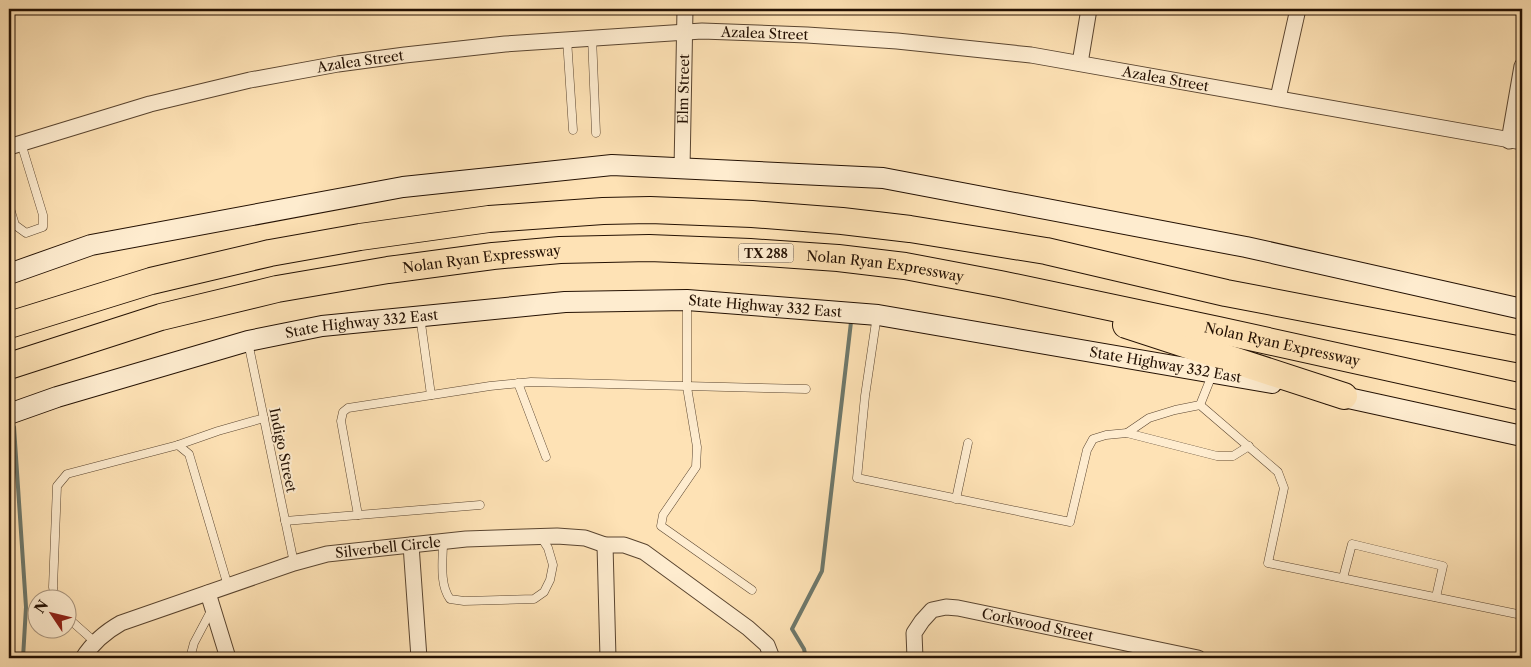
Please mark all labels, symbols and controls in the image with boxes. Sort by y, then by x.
street label: Azalea Street [719,23,809,44]
street label: Azalea Street [314,46,405,77]
street label: Elm Street [674,54,693,124]
street label: Azalea Street [1120,62,1210,95]
street label: Nolan Ryan Expressway [401,241,562,277]
road number: TX 288 [738,244,794,262]
street label: Nolan Ryan Expressway [806,247,966,286]
street label: State Highway 332 East [688,291,843,321]
street label: State Highway 332 East [284,306,439,342]
street label: Nolan Ryan Expressway [1203,318,1362,370]
street label: State Highway 332 East [1088,343,1243,387]
street label: Indigo Street [265,406,301,494]
street label: Silverbell Circle [334,533,442,562]
north arrow [28,590,78,640]
text: N [30,596,52,617]
street label: Corkwood Street [980,604,1095,645]

